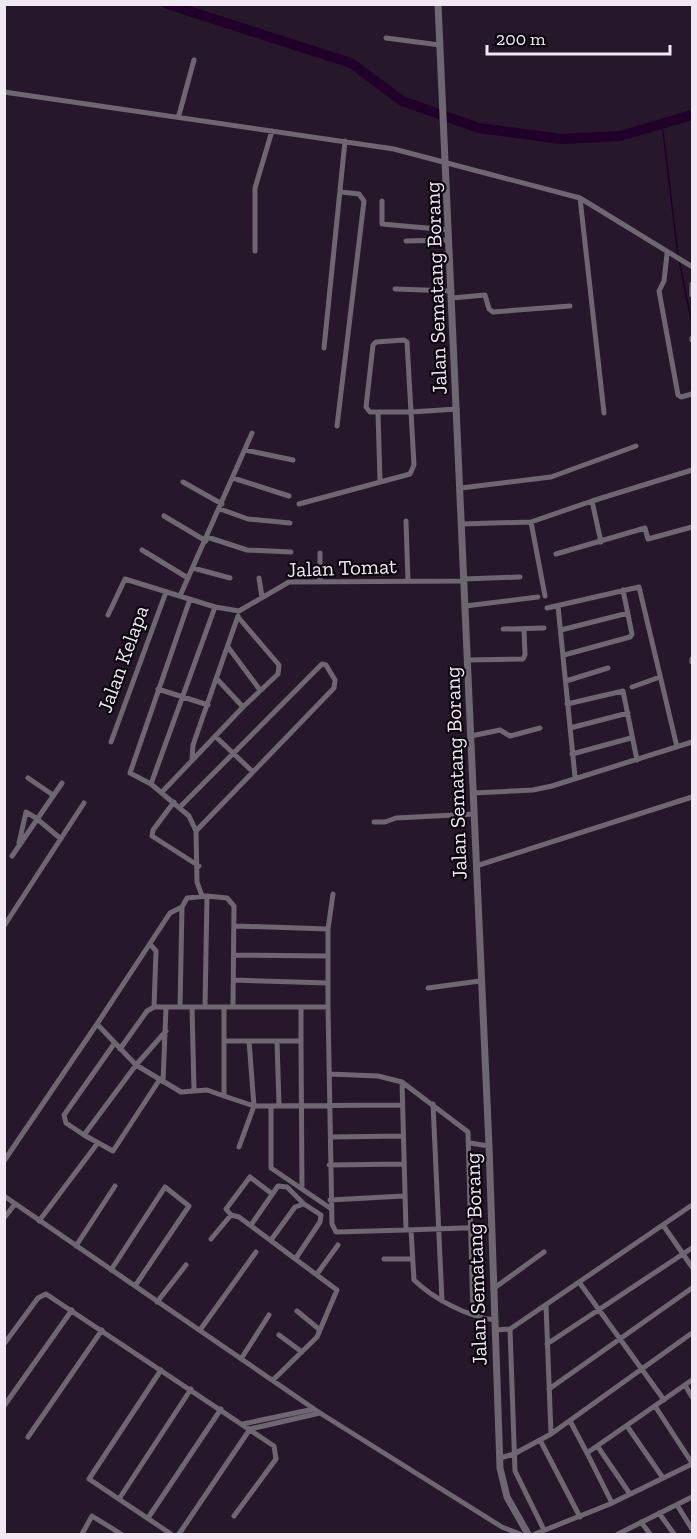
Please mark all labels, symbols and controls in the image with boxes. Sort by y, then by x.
scale bar [487,18,670,56]
text: 200 m [496,28,546,50]
street label: Jalan Sematang Borang [419,181,452,395]
street label: Jalan Tomat [287,553,397,582]
street label: Jalan Kelapa [92,602,153,716]
street label: Jalan Sematang Borang [439,666,472,880]
street label: Jalan Sematang Borang [459,1152,492,1366]

